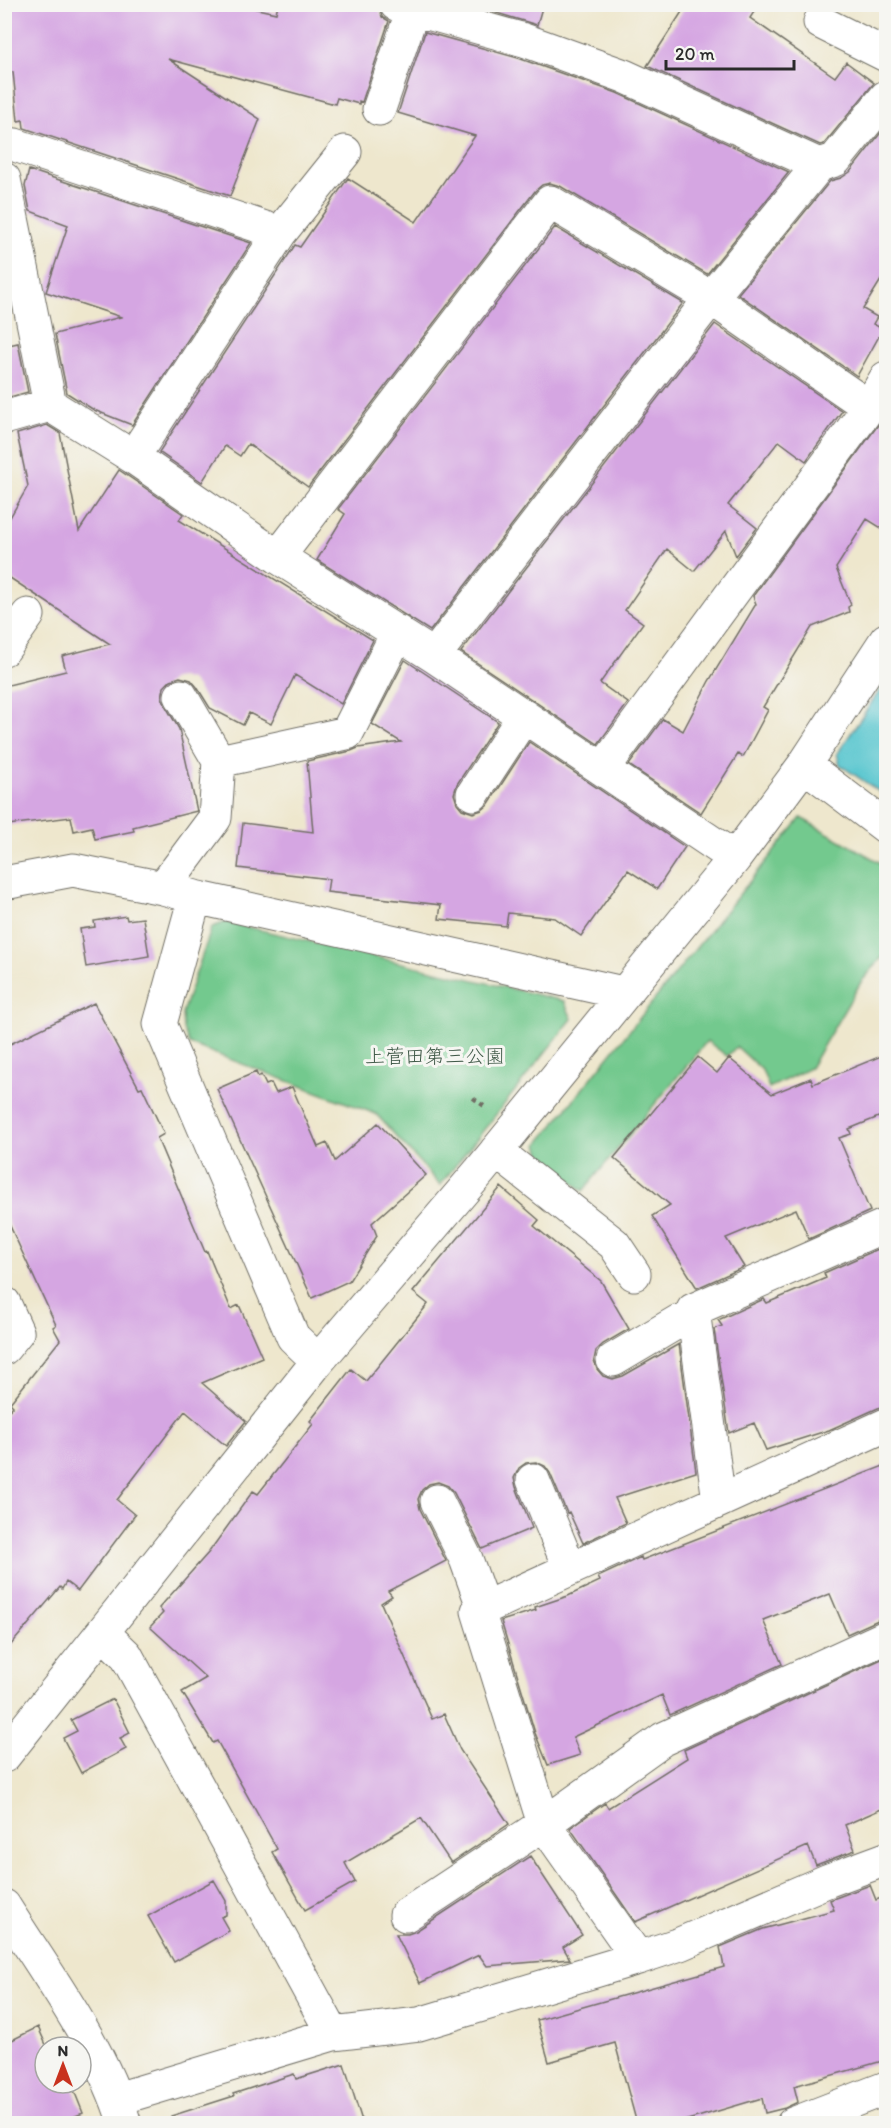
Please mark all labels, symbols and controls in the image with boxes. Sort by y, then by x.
scale bar [666,33,794,71]
text: 20 m [675,43,715,65]
park label: 上菅田第三公園 [365,1044,505,1068]
north arrow [33,2035,93,2095]
text: N [58,2041,68,2060]

